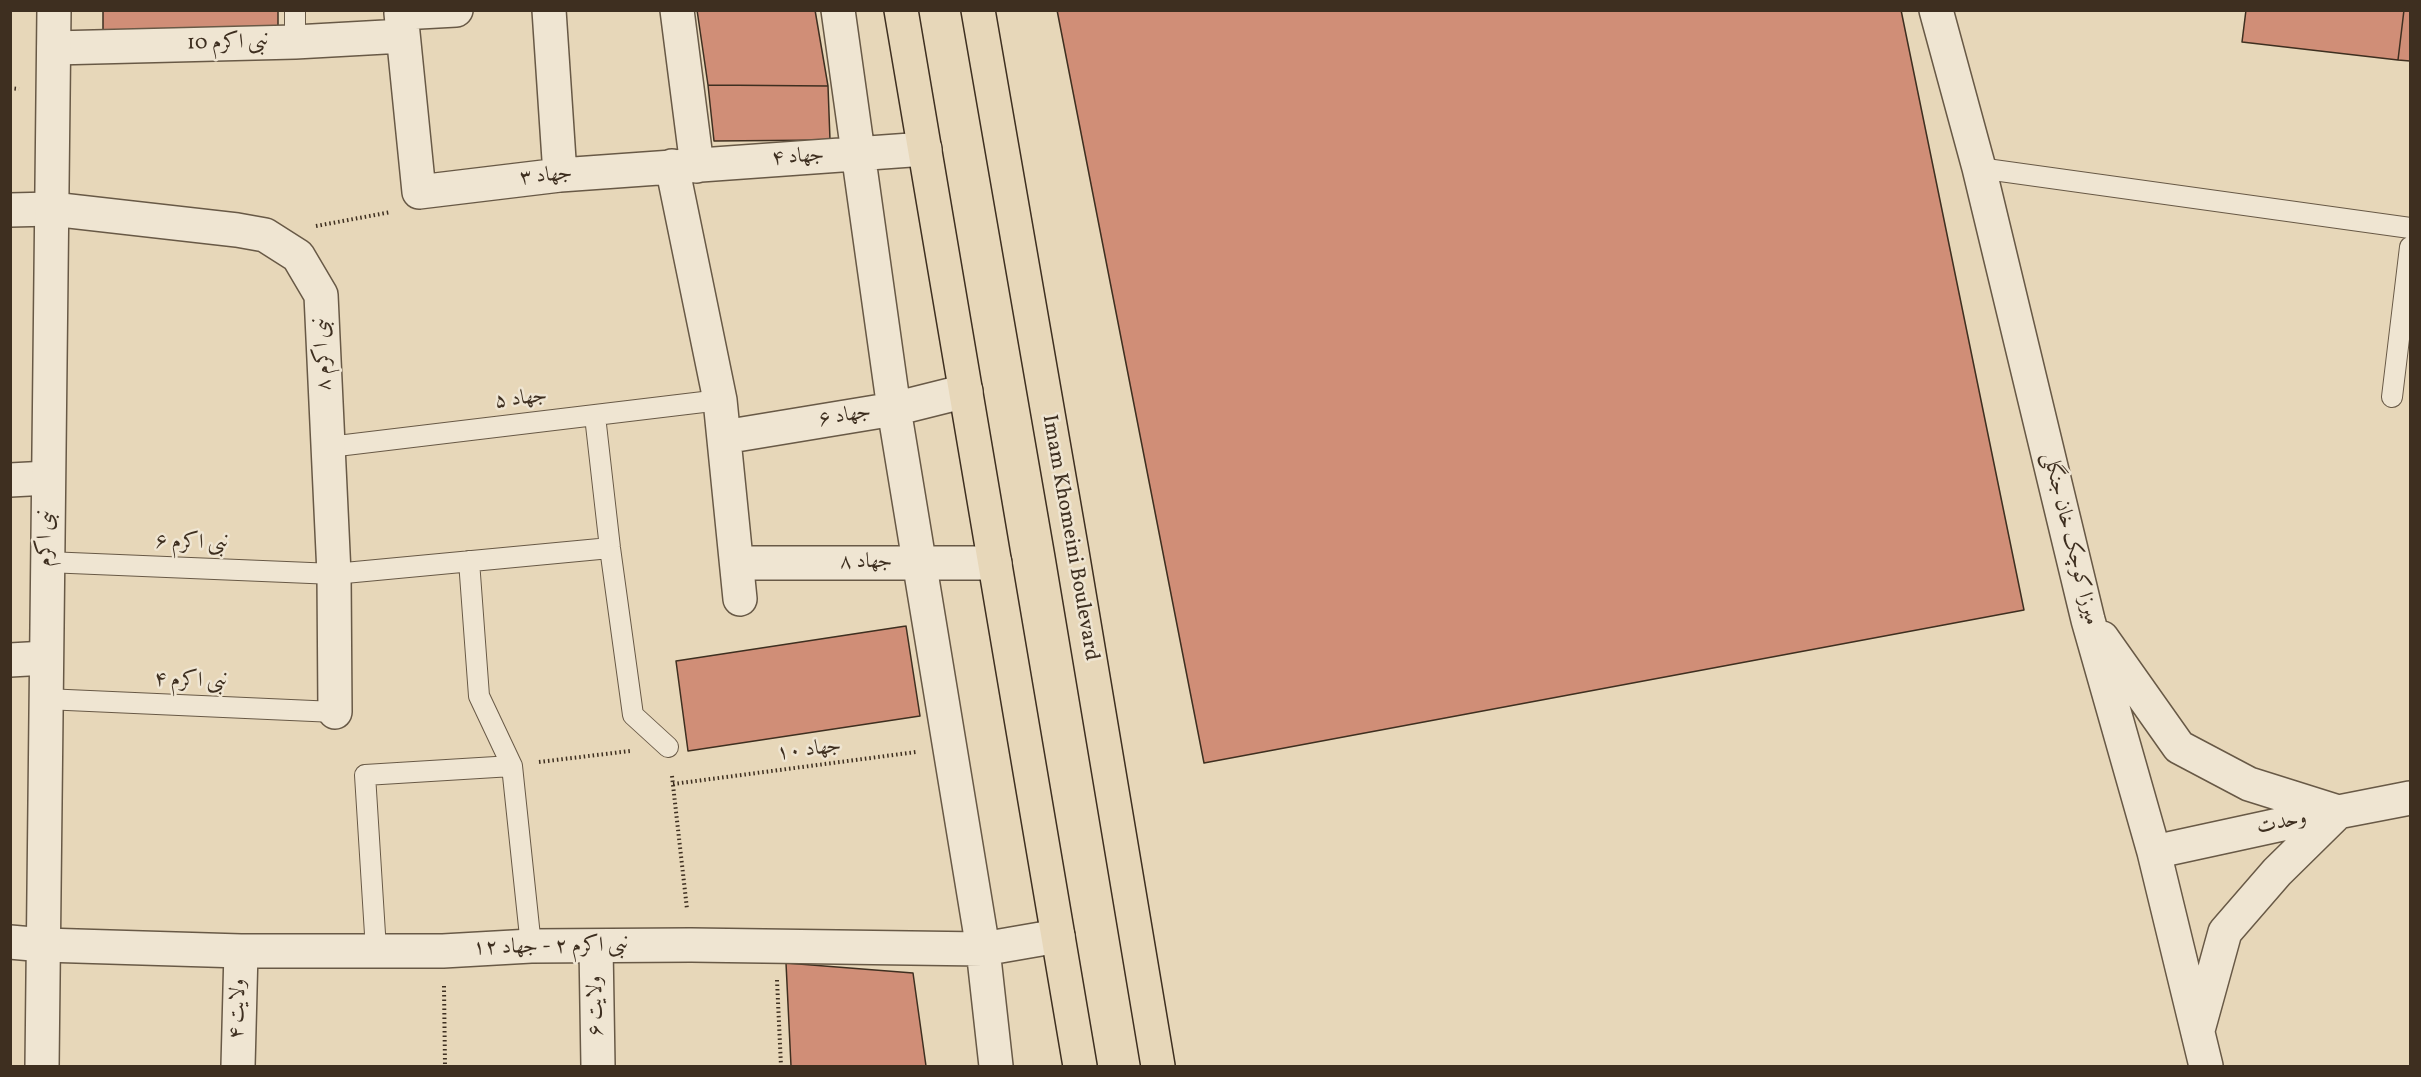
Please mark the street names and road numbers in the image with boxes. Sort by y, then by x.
street label: نبی اکرم 10 [187,31,269,57]
street label: جهاد ۴ [771,144,825,172]
street label: جهاد ۳ [518,162,574,192]
street label: نبی اکرم ۸ [309,316,339,392]
street label: جهاد ۵ [493,384,549,416]
street label: جهاد ۶ [817,400,873,434]
street label: Imam Khomeini Boulevard [1035,413,1103,663]
street label: میرزا کوچک خان جنگلی [2035,450,2103,628]
street label: نبی اکرم [34,509,60,567]
street label: نبی اکرم ۶ [155,530,229,558]
street label: جهاد ۸ [840,550,892,576]
street label: نبی اکرم ۴ [154,668,228,696]
street label: جهاد ۱۰ [775,735,843,767]
street label: وحدت [2255,806,2309,842]
street label: نبی اکرم ۲ - جهاد ۱۲ [473,934,629,962]
street label: ولایت ۶ [584,975,610,1037]
street label: ولایت ۴ [225,978,253,1040]

